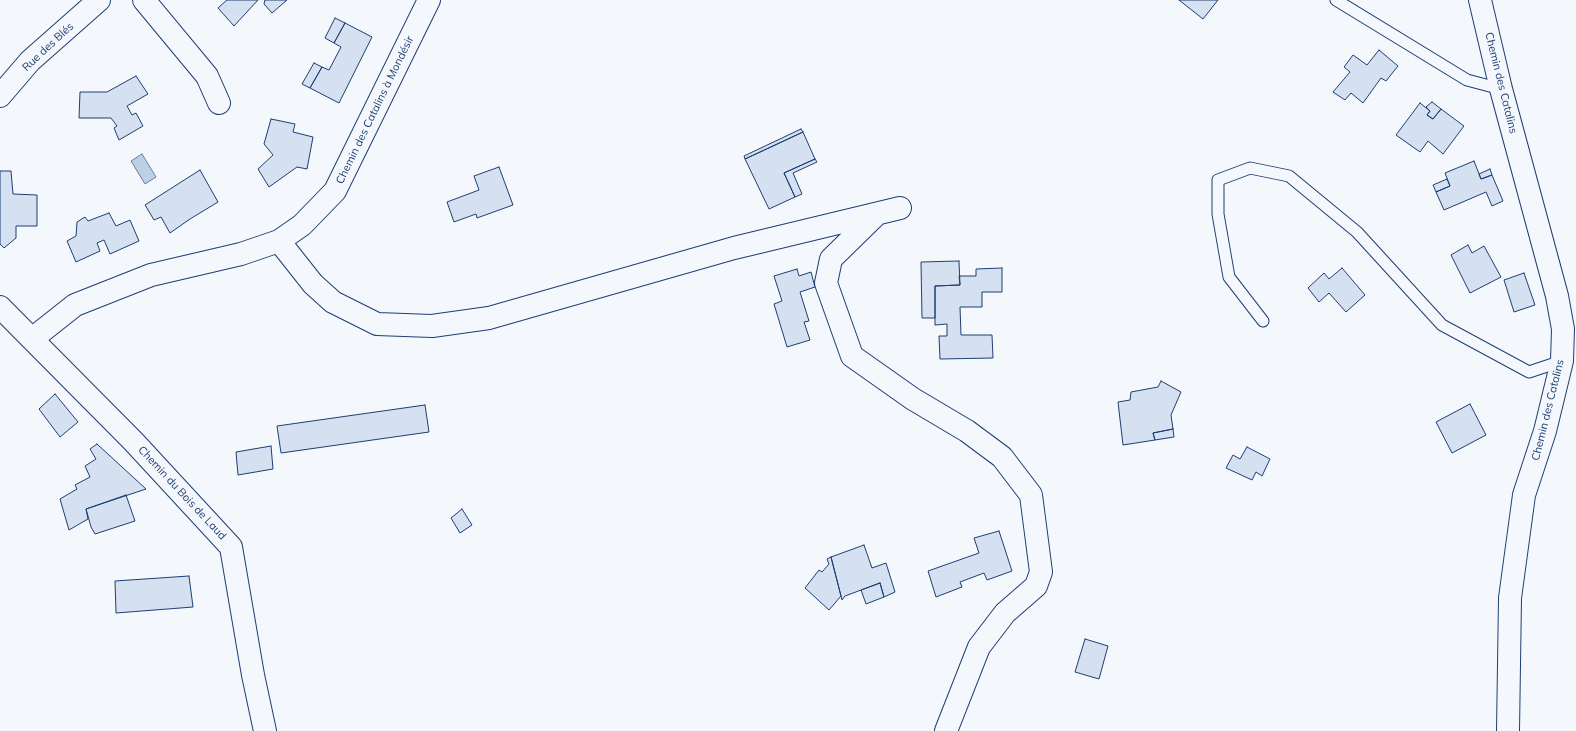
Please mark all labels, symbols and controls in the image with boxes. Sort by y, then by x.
street label: Rue des Blés [20,20,76,74]
street label: Chemin des Catalins [1482,31,1520,135]
street label: Chemin des Catalins à Mondésir [333,34,417,186]
street label: Chemin des Catalins [1529,358,1567,462]
street label: Chemin du Bois de Laud [135,443,229,543]

